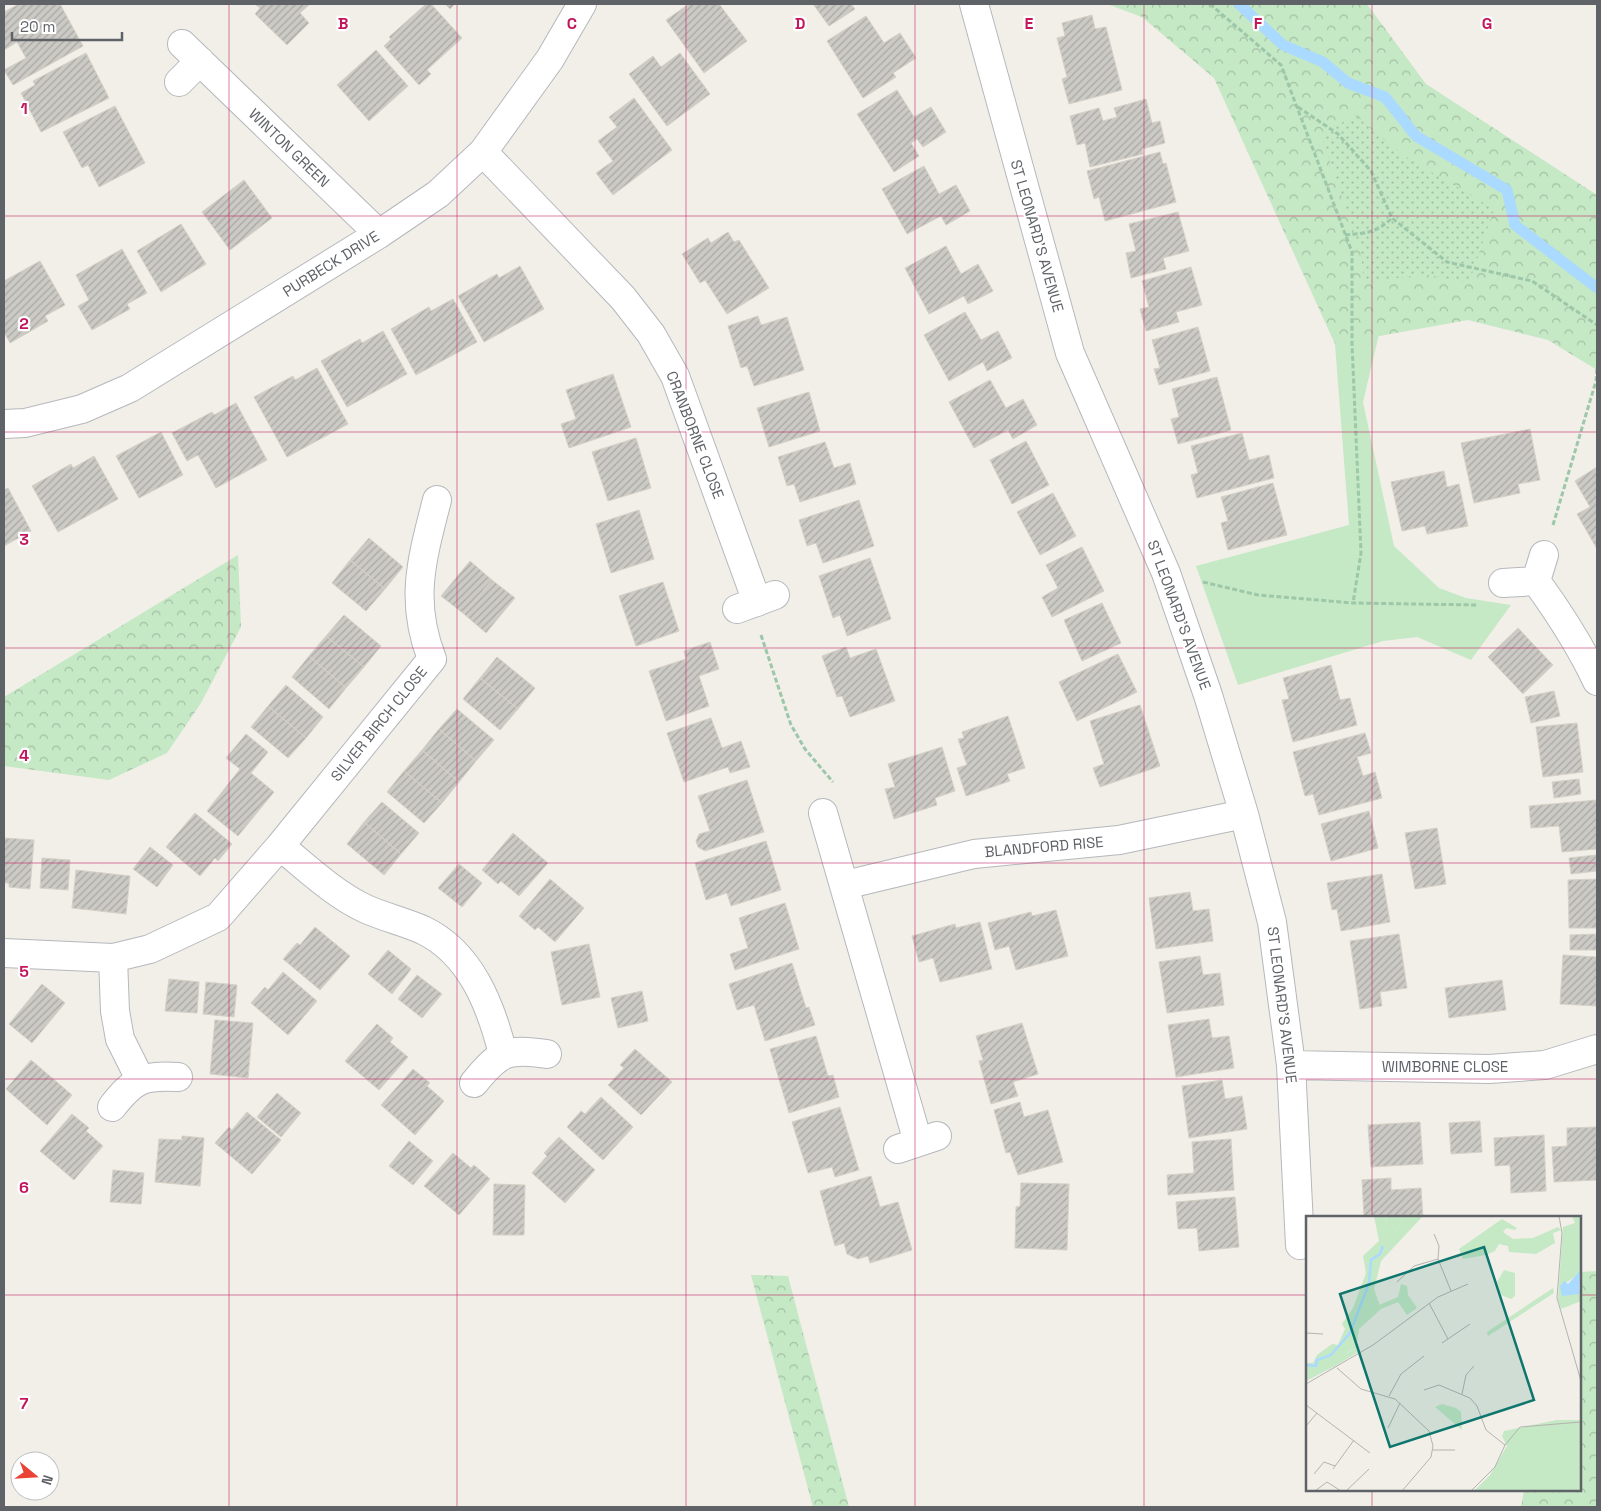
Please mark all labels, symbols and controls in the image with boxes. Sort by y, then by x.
scale bar [12,10,122,42]
text: B [338,13,348,34]
text: C [567,13,577,34]
text: D [795,13,805,34]
text: E [1025,13,1034,34]
text: F [1254,13,1263,34]
text: G [1482,13,1492,34]
text: 20 m [20,17,55,36]
text: 1 [20,98,28,119]
street label: WINTON GREEN [245,104,334,191]
street label: ST LEONARD'S AVENUE [1007,157,1068,314]
street label: PURBECK DRIVE [279,226,383,301]
text: 2 [19,313,29,334]
street label: CRANBORNE CLOSE [662,368,729,501]
text: 3 [19,529,29,550]
street label: ST LEONARD'S AVENUE [1144,537,1215,692]
street label: SILVER BIRCH CLOSE [326,662,431,785]
text: 4 [19,745,29,766]
street label: BLANDFORD RISE [984,832,1104,861]
street label: ST LEONARD'S AVENUE [1263,925,1302,1084]
text: 5 [19,961,29,982]
street label: WIMBORNE CLOSE [1382,1057,1508,1076]
text: 6 [19,1177,29,1198]
inset map [1306,1216,1581,1491]
text: 7 [20,1393,29,1414]
north arrow [10,1451,60,1501]
text: N [37,1473,57,1487]

